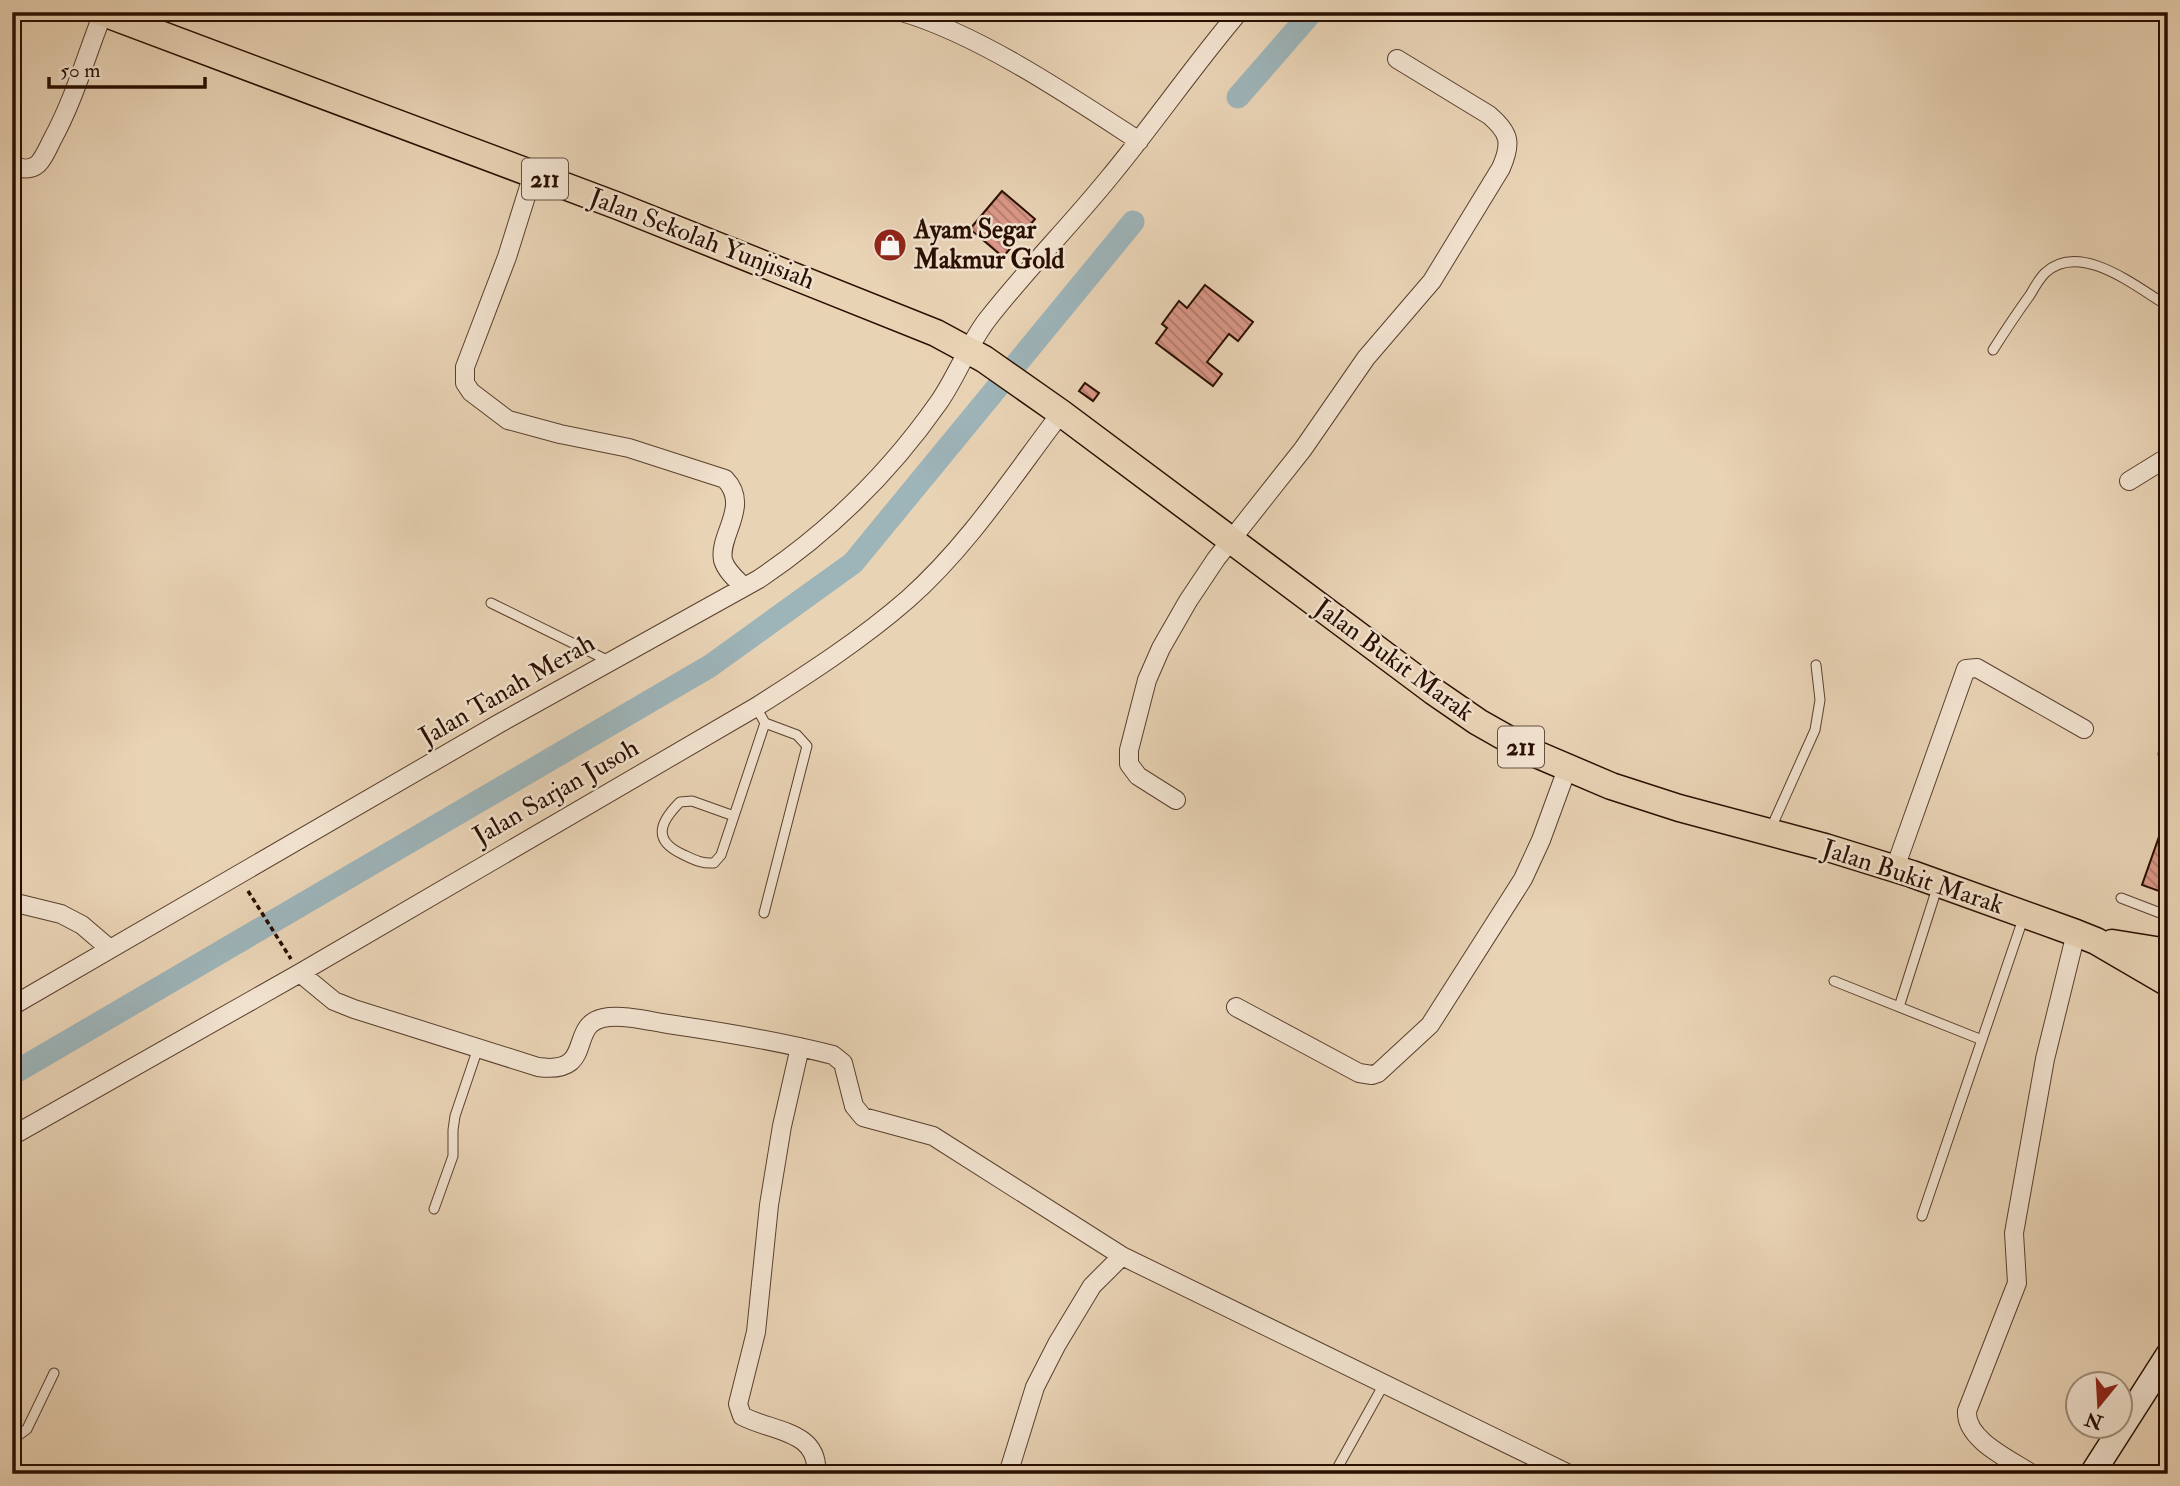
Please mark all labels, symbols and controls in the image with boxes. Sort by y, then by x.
scale bar [49,46,205,90]
text: 50 m [60,57,101,84]
road number: 211 [522,159,568,200]
street label: Jalan Sekolah Yunjisiah [584,181,819,297]
place label: Ayam Segar Makmur Gold [913,214,1064,276]
shop icon: Ayam Segar Makmur Gold [871,226,909,264]
street label: Jalan Bukit Marak [1307,591,1480,729]
street label: Jalan Tanah Merah [413,627,601,754]
road number: 211 [1498,726,1544,768]
street label: Jalan Sarjan Jusoh [467,732,645,853]
street label: Jalan Bukit Marak [1817,832,2008,922]
north arrow [2064,1370,2134,1440]
text: N [2081,1406,2107,1435]

